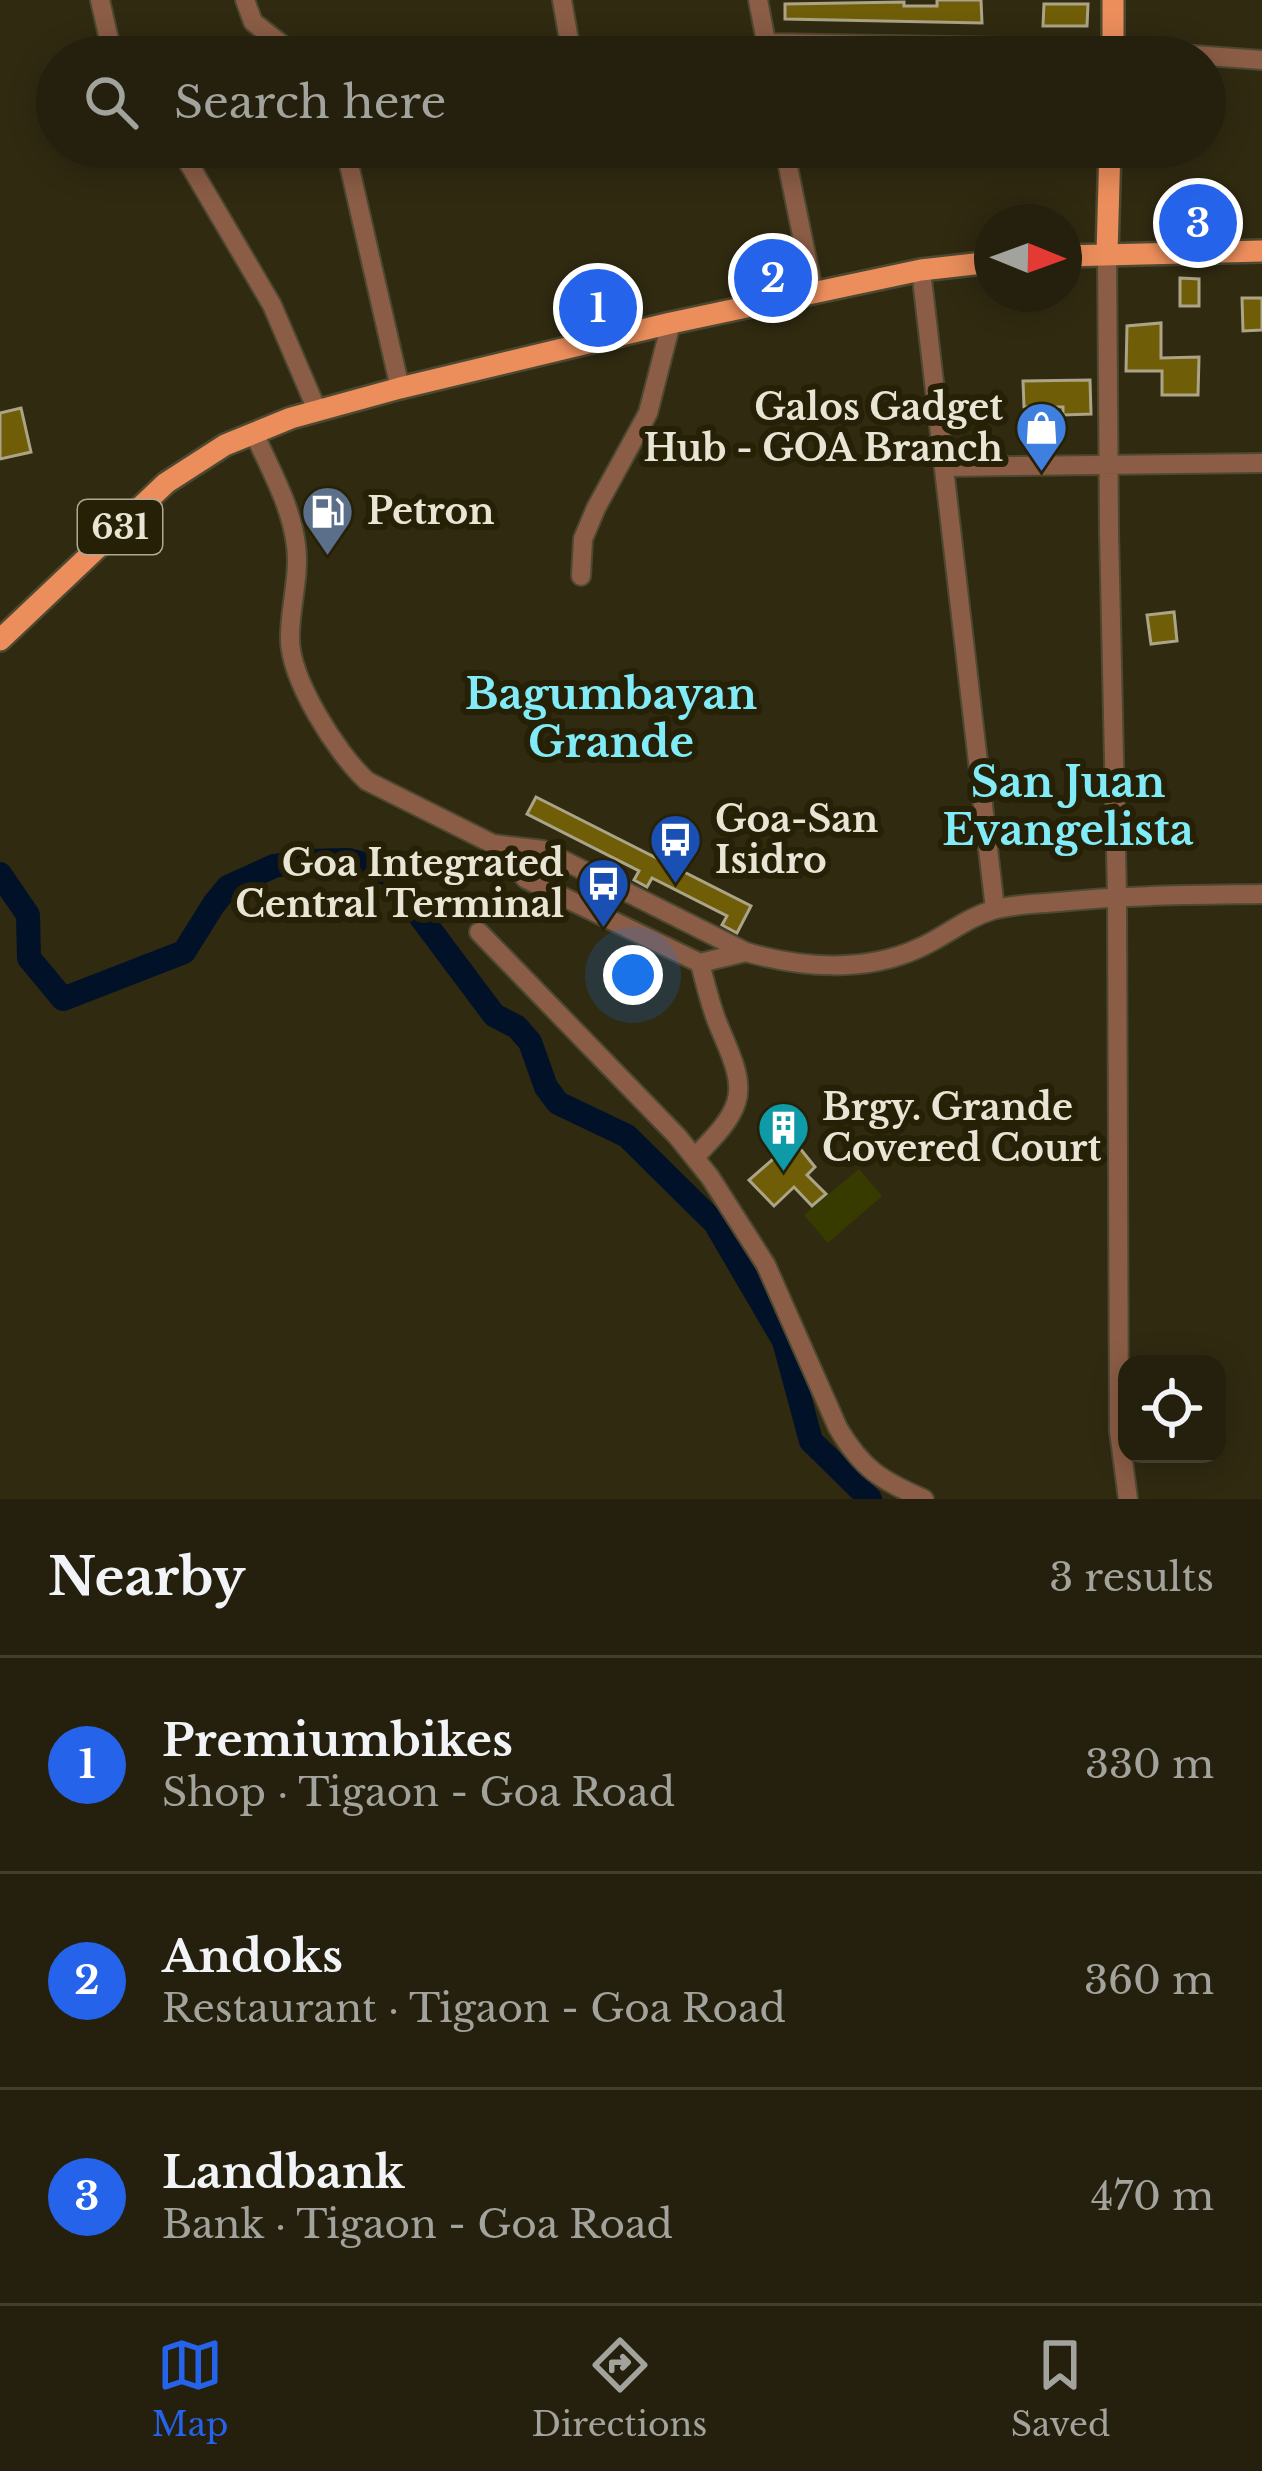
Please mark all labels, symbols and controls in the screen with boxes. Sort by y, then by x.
search box [36,36,1226,168]
icon: search [78,69,144,135]
text: Search here [174,74,446,130]
pin: 3 [1159,178,1237,268]
north arrow [974,204,1082,312]
pin: 2 [734,233,812,323]
pin: 1 [559,263,637,353]
place label: Galos Gadget Hub - GOA Branch [644,385,1003,471]
shop icon: Galos Gadget Hub - GOA Branch [1014,400,1070,474]
fuel station icon: Petron [300,483,356,557]
place label: Petron [367,489,494,534]
road number: 631 [78,500,162,554]
district label: Bagumbayan Grande [465,668,757,768]
district label: San Juan Evangelista [942,756,1194,856]
place label: Goa-San Isidro [715,797,878,883]
bus stop icon: Goa-San Isidro [648,812,704,886]
place label: Goa Integrated Central Terminal [235,841,564,927]
bus stop icon: Goa Integrated Central Terminal [575,856,631,930]
your location [603,945,663,1005]
place label: Brgy. Grande Covered Court [822,1085,1101,1171]
building icon: Brgy. Grande Covered Court [755,1100,811,1174]
map controls [1118,1355,1226,1463]
button: locate [1118,1355,1226,1463]
text: Nearby [48,1546,245,1609]
text: 3 results [1049,1553,1214,1602]
text: Premiumbikes [162,1712,513,1768]
text: 1 [78,1740,96,1789]
text: 330 m [1085,1740,1214,1789]
text: Shop · Tigaon - Goa Road [162,1768,675,1817]
text: Andoks [162,1928,343,1984]
text: 2 [74,1956,100,2005]
text: 360 m [1084,1956,1214,2005]
text: Restaurant · Tigaon - Goa Road [162,1984,786,2033]
text: Landbank [162,2144,405,2200]
text: 3 [75,2172,99,2221]
text: 470 m [1091,2172,1214,2221]
text: Bank · Tigaon - Goa Road [162,2200,673,2249]
tab: Map [152,2332,228,2445]
tab: Directions [532,2332,707,2445]
tab: Saved [1011,2332,1110,2445]

